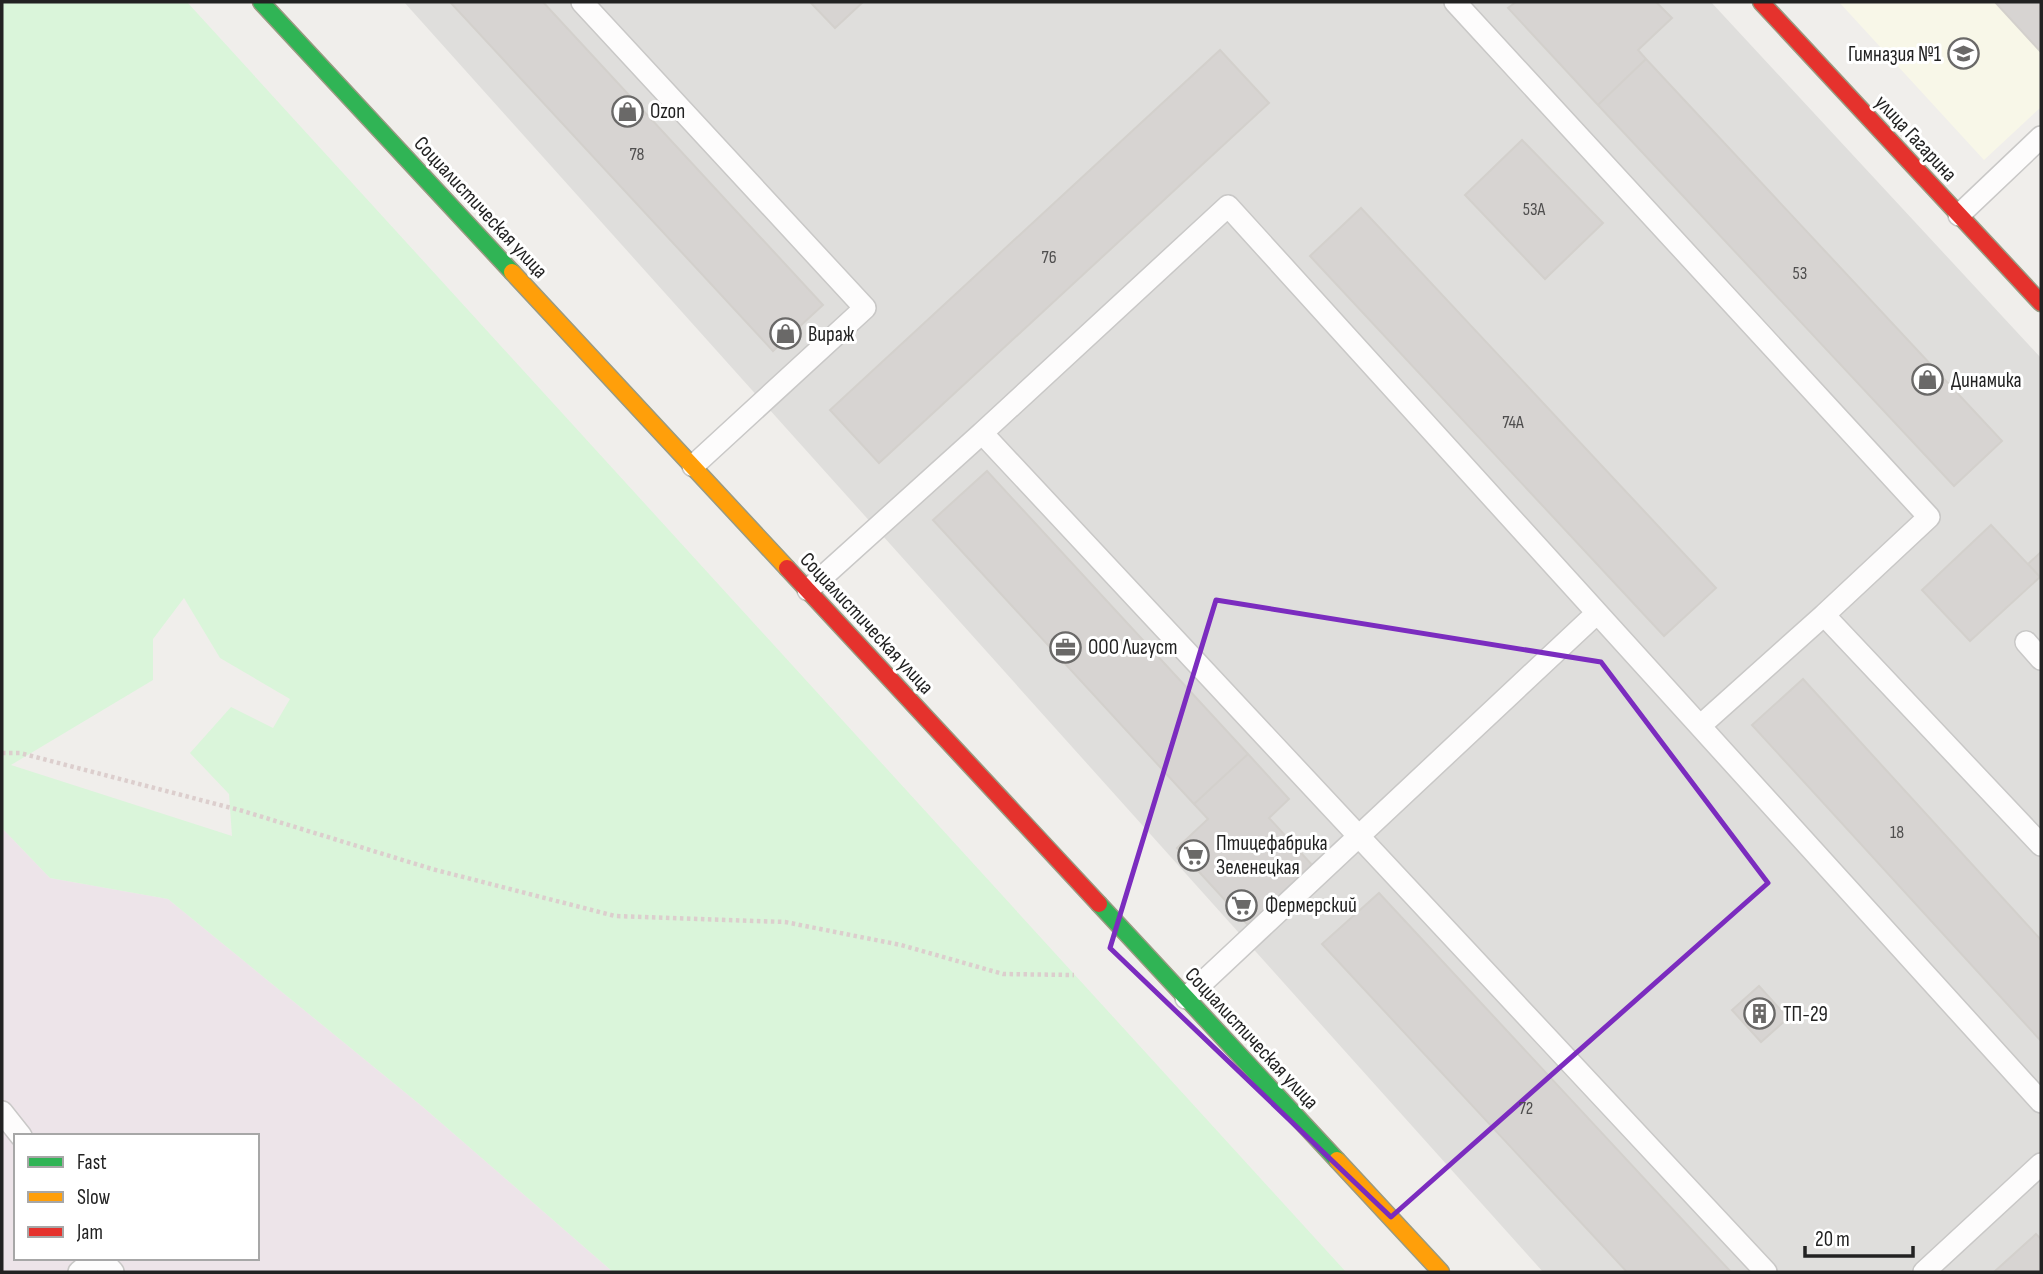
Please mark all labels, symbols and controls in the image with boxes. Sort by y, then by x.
school or university icon: Гимназия №1 [1947,37,1981,71]
place label: Гимназия №1 [1848,42,1942,67]
street label: улица Гагарина [1869,90,1962,187]
shop icon: Ozon [610,94,644,128]
place label: Ozon [650,99,685,124]
street label: Социалистическая улица [408,131,553,283]
house number: 78 [629,144,645,165]
house number: 53А [1523,199,1546,220]
house number: 76 [1041,247,1057,268]
house number: 53 [1793,263,1807,284]
shop icon: Вираж [768,317,802,351]
place label: Вираж [808,322,855,347]
shop icon: Динамика [1911,363,1945,397]
place label: Динамика [1951,368,2022,393]
house number: 74А [1502,412,1524,433]
street label: Социалистическая улица [794,547,939,699]
office icon: ООО Лигуст [1048,630,1082,664]
place label: ООО Лигуст [1088,635,1177,660]
house number: 18 [1890,822,1904,843]
place label: Птицефабрика Зеленецкая [1216,831,1328,880]
supermarket icon: Птицефабрика Зеленецкая [1176,838,1210,872]
supermarket icon: Фермерский [1225,888,1259,922]
place label: Фермерский [1265,893,1357,918]
street label: Социалистическая улица [1179,962,1324,1114]
building icon: ТП-29 [1743,997,1777,1031]
place label: ТП-29 [1783,1002,1828,1027]
house number: 72 [1519,1098,1533,1119]
legend [14,1134,259,1260]
text: Fast [77,1150,107,1175]
text: Slow [77,1185,111,1210]
scale bar [1805,1214,1913,1258]
text: Jam [76,1220,103,1245]
text: 20 m [1815,1227,1850,1252]

